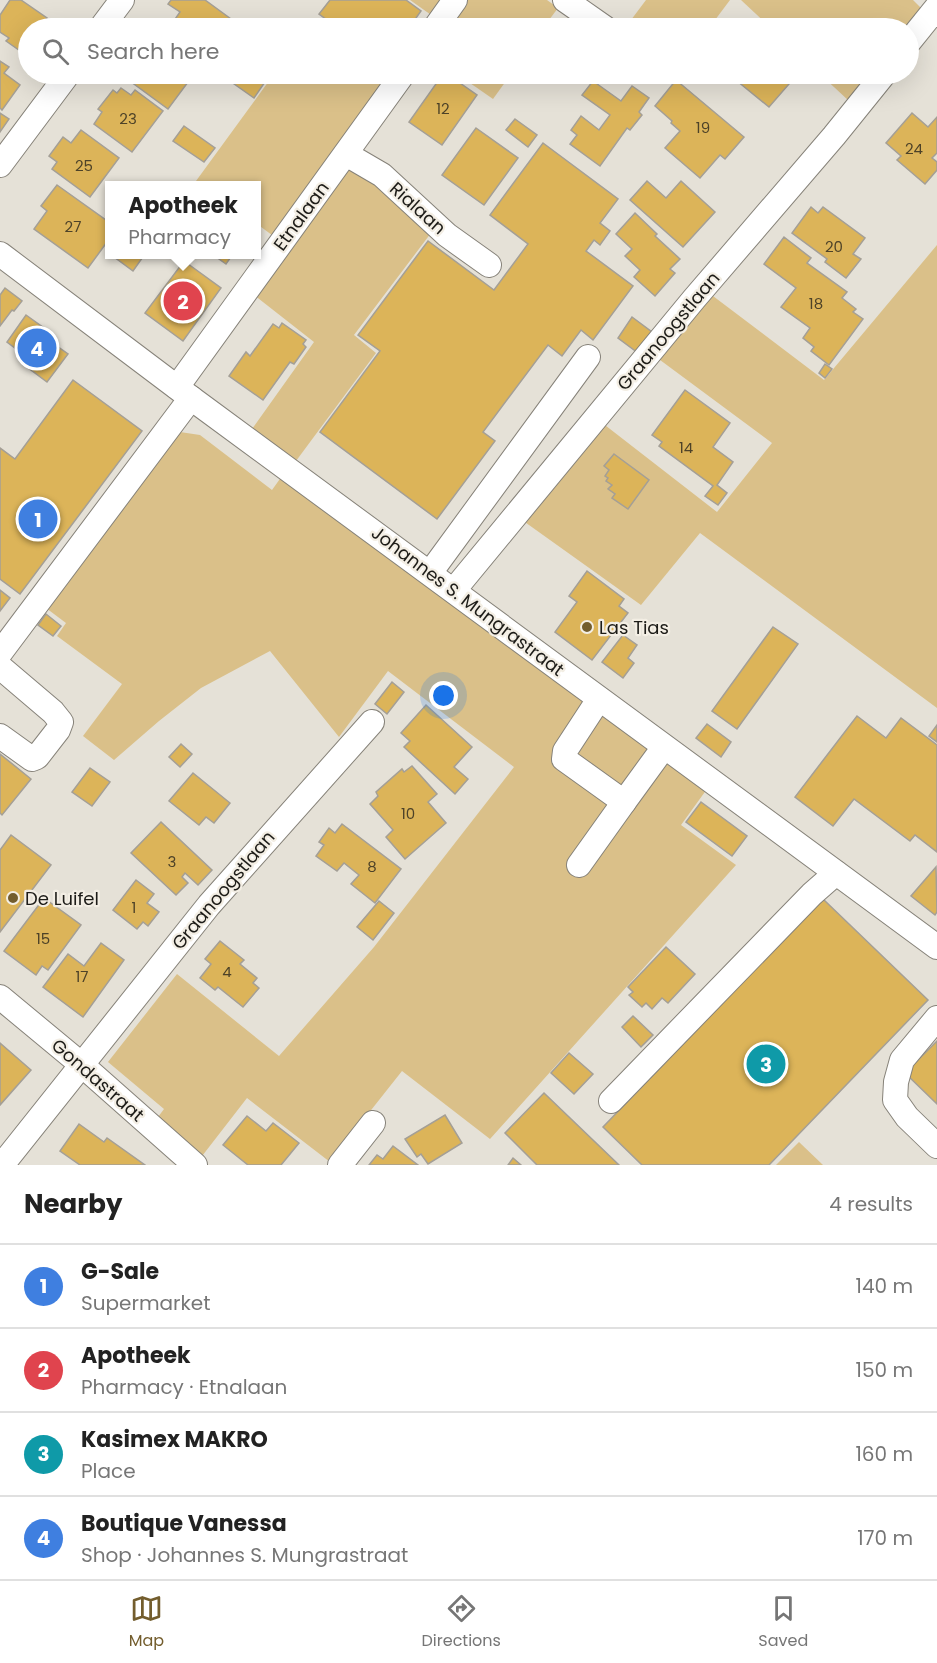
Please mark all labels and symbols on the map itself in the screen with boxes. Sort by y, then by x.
house number: 12 [436,98,450,119]
house number: 23 [119,108,137,129]
house number: 19 [696,117,710,138]
house number: 24 [905,138,923,159]
house number: 25 [75,155,93,176]
street label: Etnalaan [267,176,335,256]
street label: Rialaan [384,176,452,240]
house number: 27 [65,216,81,237]
house number: 20 [825,236,843,257]
street label: Graanoogstlaan [611,266,725,396]
pin: 2 [164,278,202,324]
house number: 18 [809,293,823,314]
pin: 4 [18,326,57,370]
house number: 14 [679,437,693,458]
pin: 1 [18,496,57,542]
street label: Johannes S. Mungrastraat [366,520,570,682]
place label: Las Tias [599,615,669,640]
marker: Las Tias [580,620,594,634]
your location [429,681,458,710]
house number: 10 [401,803,415,824]
street label: Graanoogstlaan [166,825,280,955]
house number: 3 [168,851,176,872]
house number: 8 [367,856,377,877]
place label: De Luifel [25,886,99,911]
marker: De Luifel [6,891,20,905]
house number: 1 [132,897,136,918]
house number: 15 [36,928,50,949]
house number: 4 [222,961,232,982]
house number: 17 [76,966,89,987]
street label: Gondastraat [46,1033,150,1127]
pin: 3 [746,1042,786,1086]

